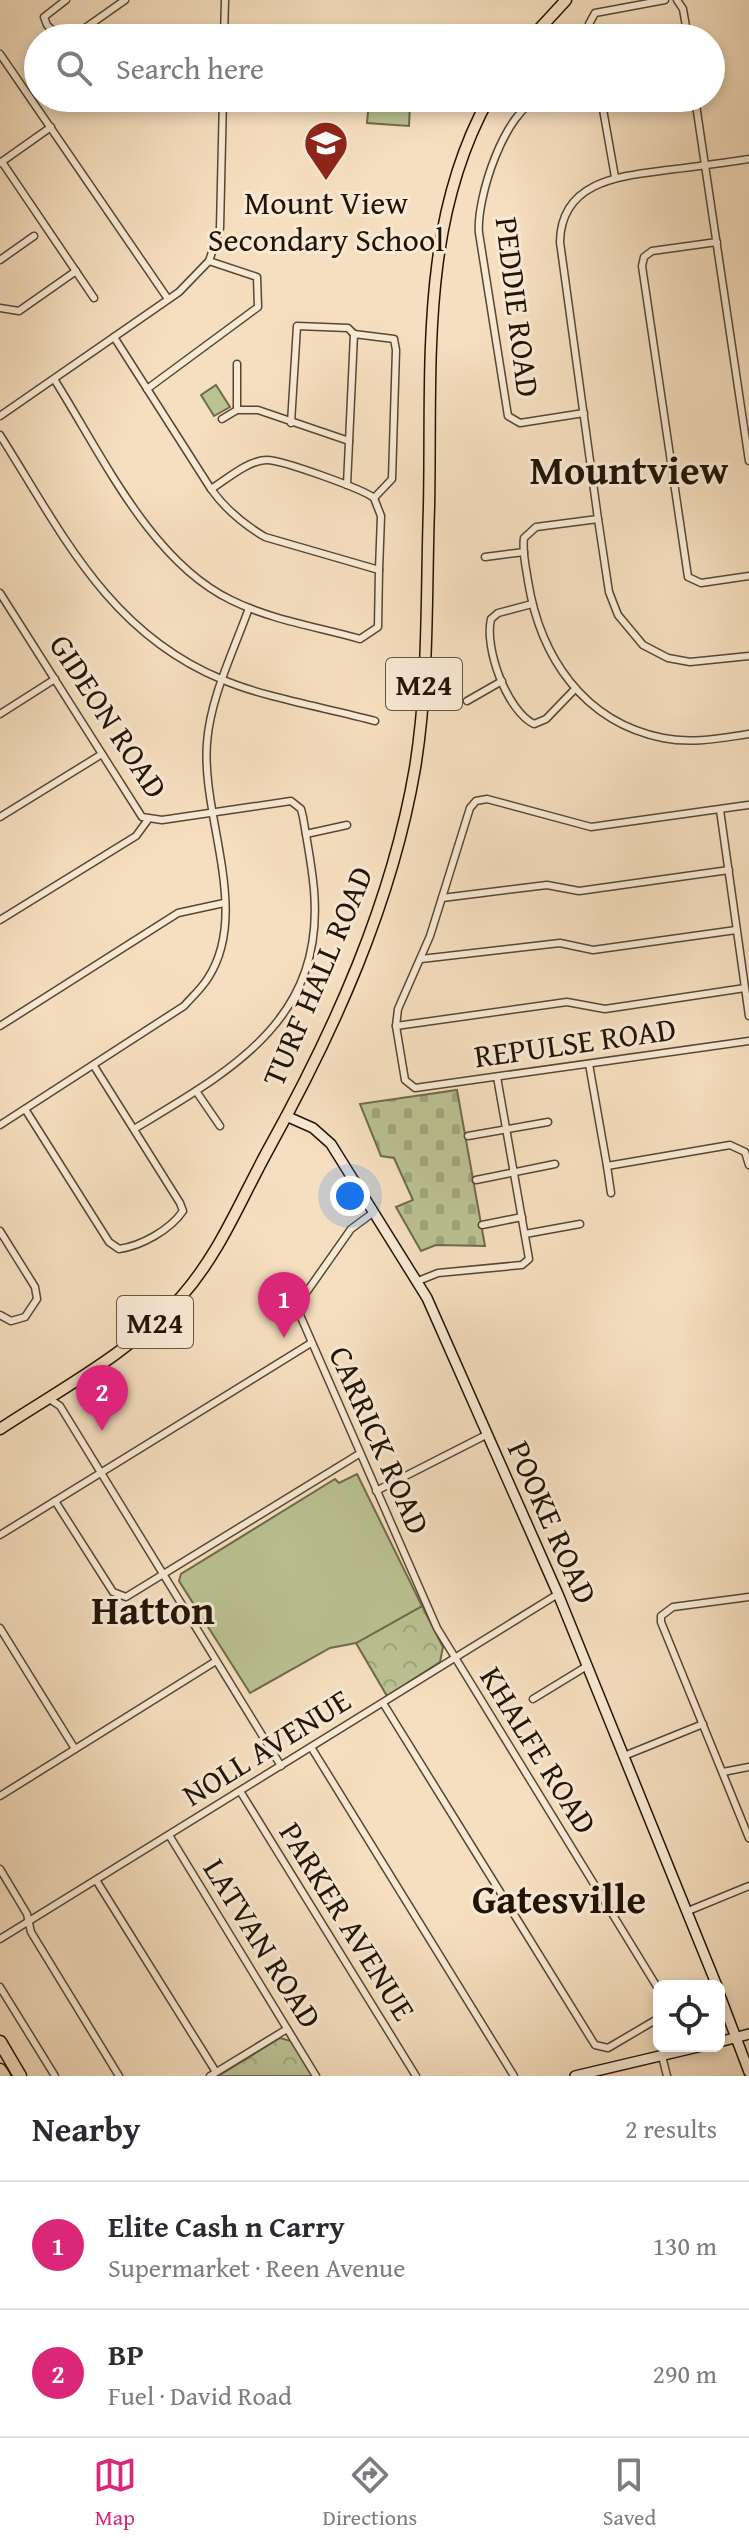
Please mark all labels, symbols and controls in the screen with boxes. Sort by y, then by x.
search box [24,24,725,112]
icon: search [52,46,96,90]
text: Search here [116,46,264,90]
school or university icon: Mount View Secondary School [302,119,350,182]
place label: Mount View Secondary School [208,179,444,263]
street label: PEDDIE ROAD [484,214,552,400]
district label: Mountview [530,440,729,499]
street label: GIDEON ROAD [38,625,180,807]
road number: M24 [386,658,462,710]
street label: TURF HALL ROAD [250,859,384,1093]
street label: REPULSE ROAD [471,1005,679,1079]
your location [330,1176,370,1216]
pin: 1 [258,1272,310,1338]
road number: M24 [117,1296,193,1348]
street label: CARRICK ROAD [318,1338,442,1542]
pin: 2 [76,1365,128,1431]
street label: POOKE ROAD [496,1433,610,1611]
district label: Hatton [91,1580,215,1639]
street label: KHALFE ROAD [469,1657,609,1843]
street label: NOLL AVENUE [173,1677,359,1817]
street label: PARKER AVENUE [268,1813,428,2029]
street label: LATVAN ROAD [192,1849,334,2037]
district label: Gatesville [472,1869,646,1928]
map controls [653,1980,725,2052]
button: locate [653,1980,725,2052]
text: Nearby [32,2104,141,2153]
text: 2 results [625,2109,717,2148]
text: Elite Cash n Carry [108,2204,345,2248]
text: 1 [51,2226,65,2265]
text: 130 m [652,2226,717,2265]
text: Supermarket · Reen Avenue [108,2248,405,2287]
text: BP [108,2332,144,2376]
text: 2 [51,2354,65,2393]
text: 290 m [652,2354,717,2393]
text: Fuel · David Road [108,2376,292,2415]
tab: Map [93,2453,137,2533]
tab: Directions [323,2453,417,2533]
tab: Saved [603,2453,656,2533]

